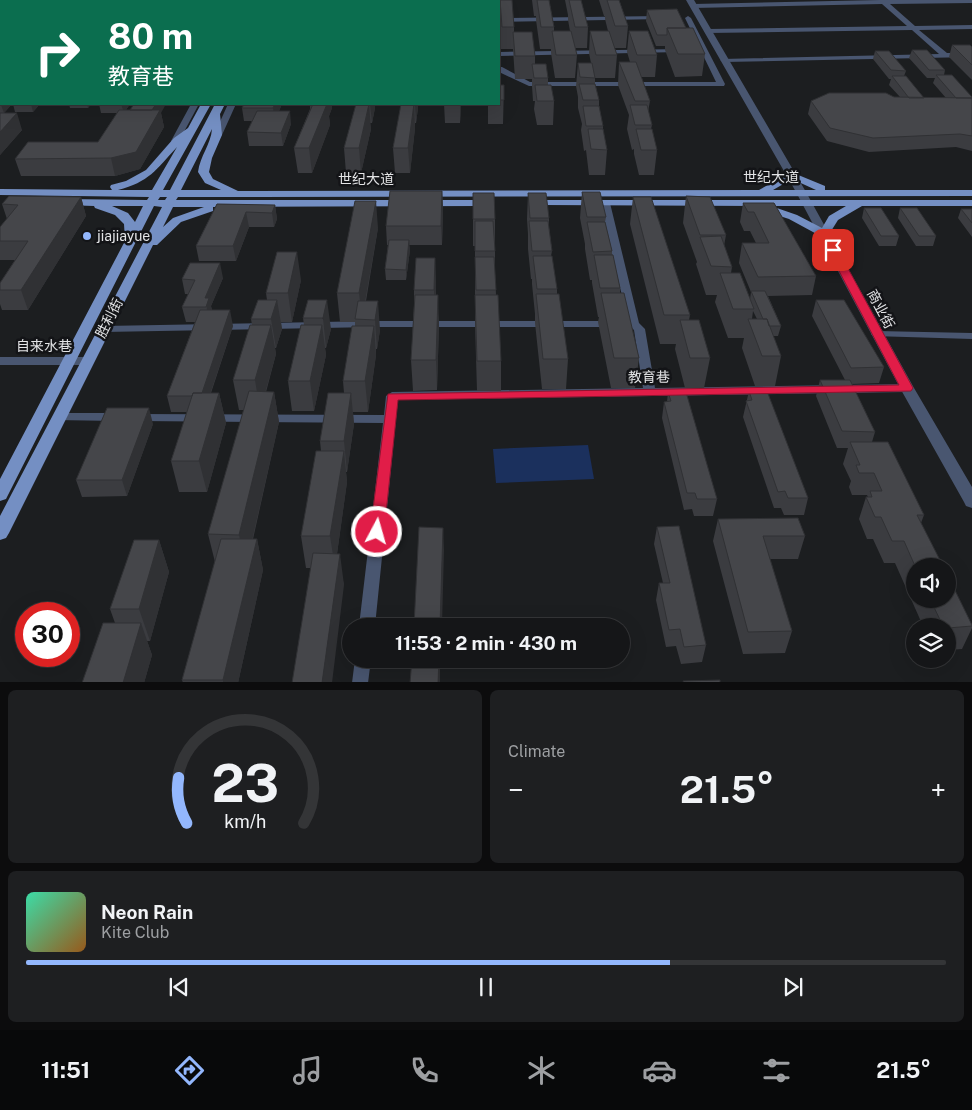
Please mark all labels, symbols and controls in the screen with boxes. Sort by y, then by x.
text: 80 m [108,16,193,57]
icon: right [25,20,90,85]
text: 教育巷 [108,63,174,89]
street label: 世纪大道 [743,169,799,185]
street label: 世纪大道 [338,171,394,187]
place label: jiajiayue [96,228,150,244]
pin [812,229,854,271]
marker: jiajiayue [81,230,93,242]
icon: arrive [819,236,847,264]
street label: 商业街 [864,287,898,331]
street label: 胜利街 [92,296,126,340]
street label: 自来水巷 [16,338,72,354]
street label: 教育巷 [628,369,670,385]
position arrow [350,505,402,557]
map controls [906,558,956,668]
button: sound [906,558,956,608]
speed limit sign: 30 [15,602,80,667]
button: layers [906,618,956,668]
text: 11:53 · 2 min · 430 m [395,632,577,654]
text: Climate [508,742,565,761]
text: 23 [211,753,279,814]
text: 21.5° [680,767,774,812]
text: − [508,773,524,806]
text: + [930,773,946,806]
text: km/h [224,811,266,832]
text: Neon Rain [101,901,193,923]
text: Kite Club [101,923,169,942]
icon: previous [165,973,193,1001]
icon: pause [472,973,500,1001]
icon: next [779,973,807,1001]
icon: directions [172,1053,207,1088]
icon: music [290,1053,325,1088]
icon: phone [407,1053,442,1088]
icon: climate [524,1053,559,1088]
icon: car [642,1053,677,1088]
icon: filters [759,1053,794,1088]
text: 11:51 [41,1057,90,1083]
text: 21.5° [876,1057,931,1083]

